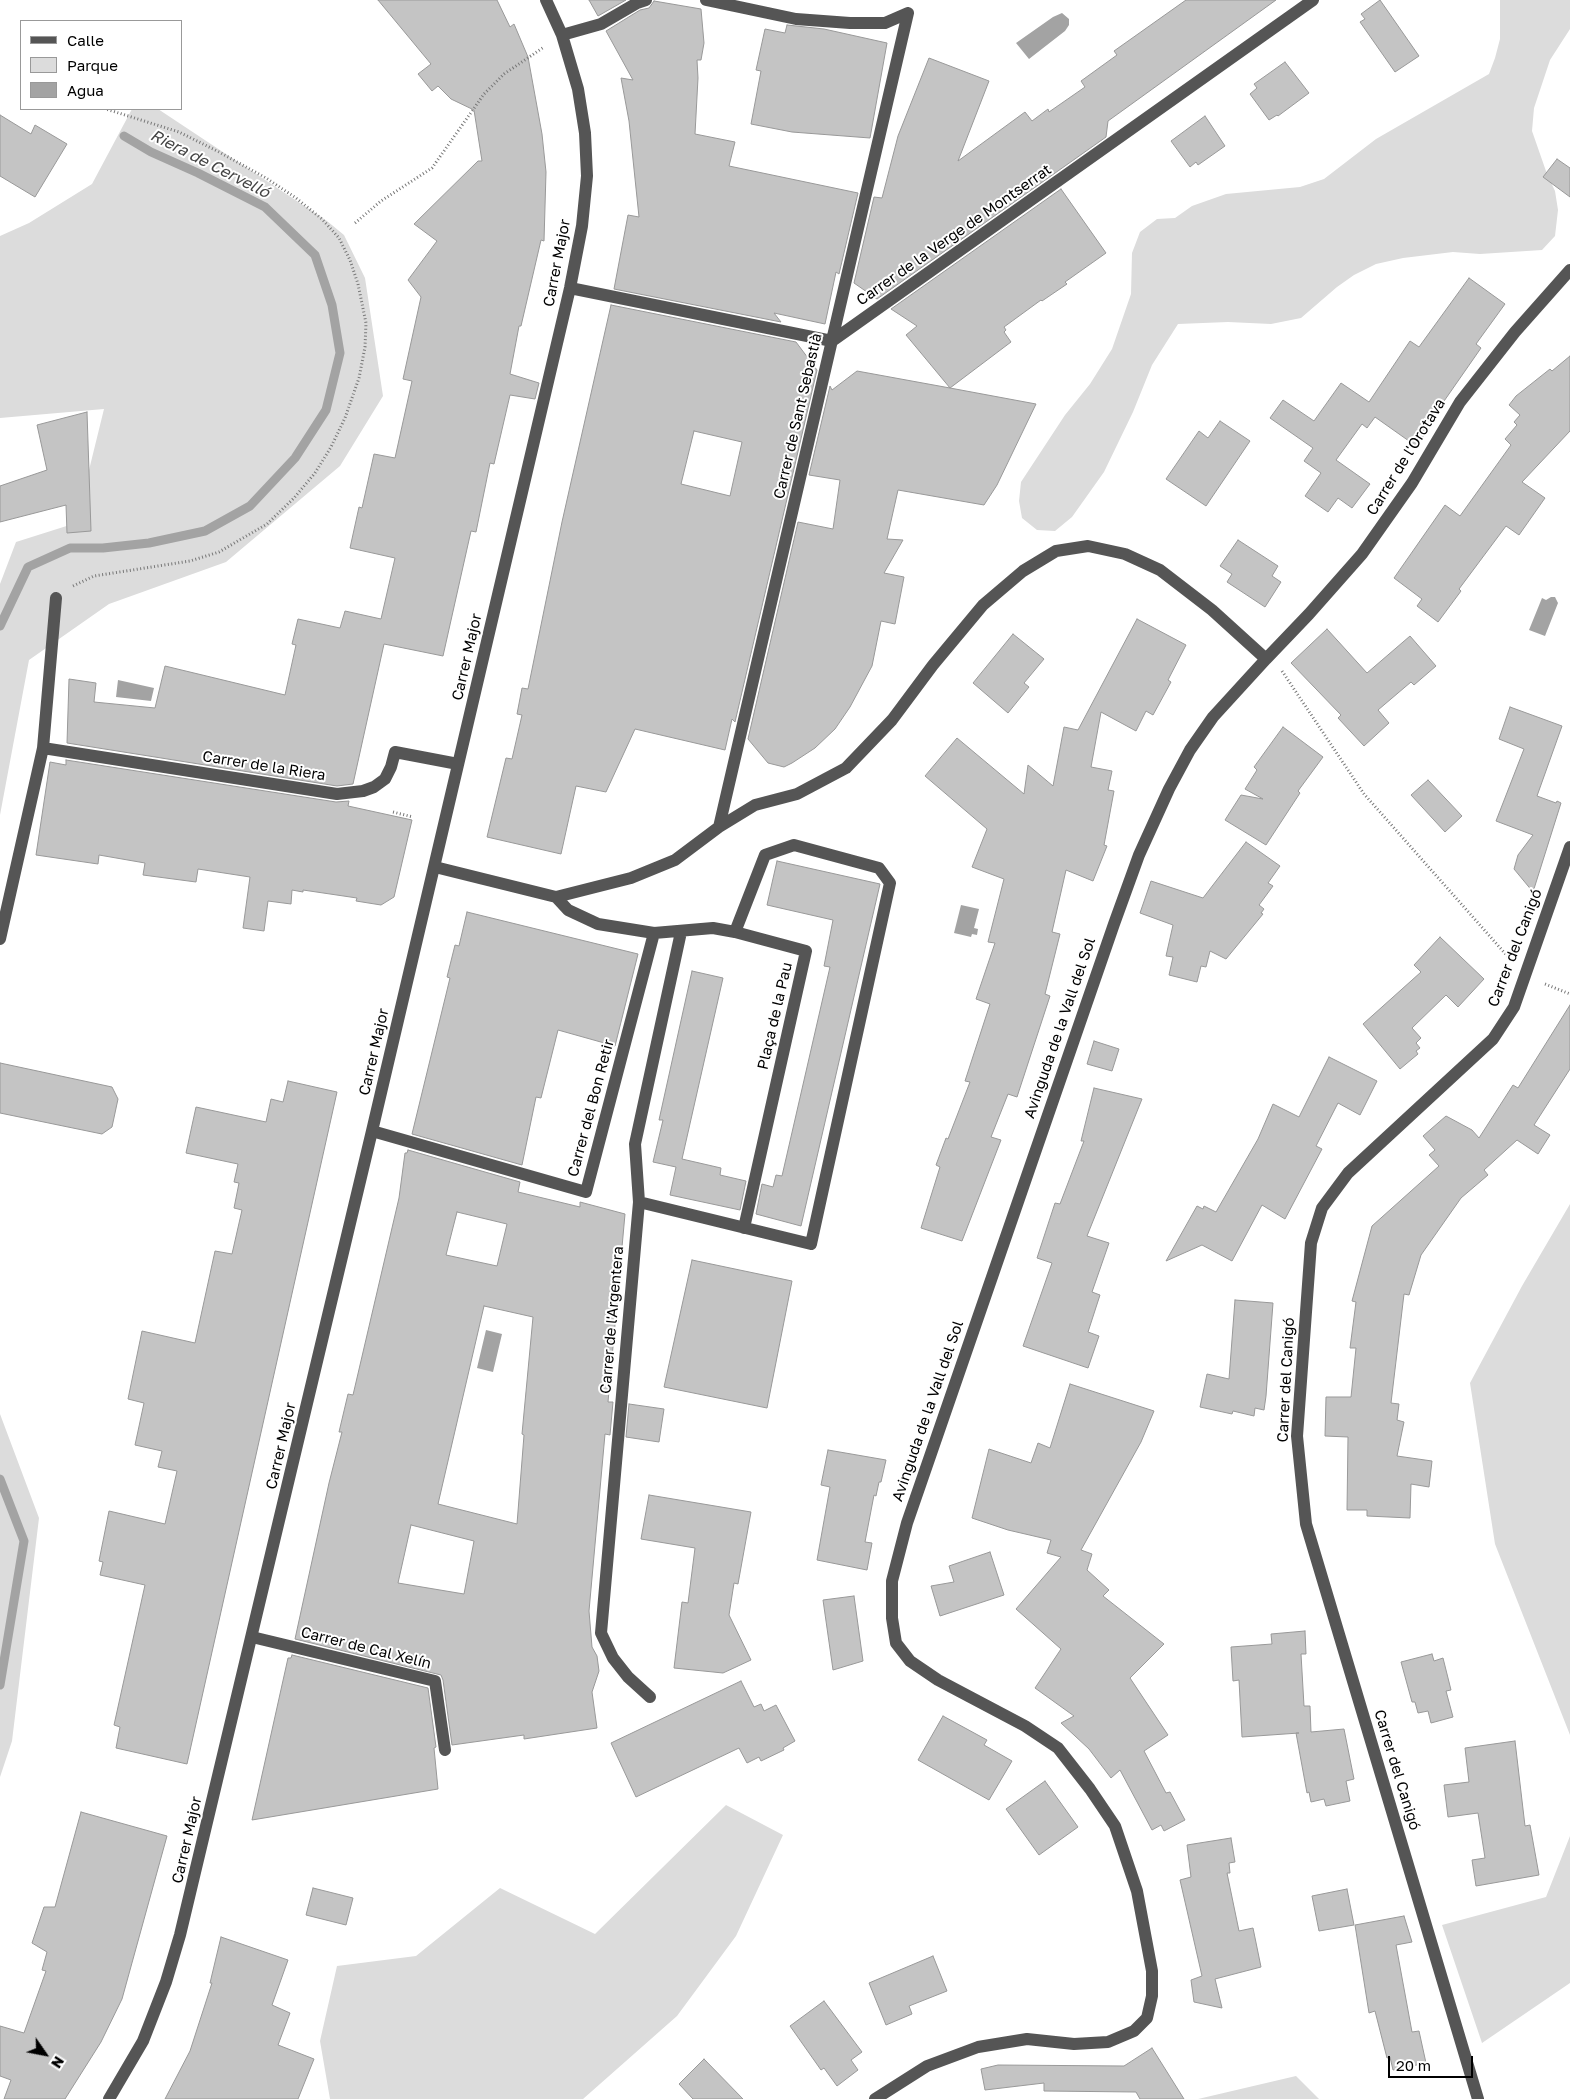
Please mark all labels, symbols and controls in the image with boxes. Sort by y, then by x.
legend [20,20,182,110]
text: Calle [67,31,104,49]
text: Parque [67,56,118,74]
text: Agua [67,81,104,99]
water label: Riera de Cervelló [147,126,273,202]
street label: Carrer de la Verge de Montserrat [853,161,1055,309]
street label: Carrer Major [540,218,574,308]
street label: Carrer de Sant Sebastià [770,331,826,501]
street label: Carrer de l'Orotava [1363,395,1449,519]
street label: Carrer Major [448,612,486,702]
street label: Carrer de la Riera [201,747,327,785]
street label: Carrer del Canigó [1484,886,1546,1010]
street label: Avinguda de la Vall del Sol [1021,935,1099,1121]
street label: Plaça de la Pau [754,961,796,1071]
street label: Carrer Major [355,1007,393,1097]
street label: Carrer del Bon Retir [564,1037,618,1179]
street label: Carrer de l'Argentera [597,1245,627,1395]
street label: Carrer del Canigó [1274,1317,1298,1443]
street label: Avinguda de la Vall del Sol [889,1318,967,1504]
street label: Carrer Major [262,1401,300,1491]
street label: Carrer de Cal Xelín [299,1623,433,1673]
street label: Carrer del Canigó [1370,1708,1424,1832]
street label: Carrer Major [168,1795,206,1885]
north arrow [20,2029,70,2079]
scale bar [1390,2046,1475,2078]
text: N [48,2053,68,2072]
text: 20 m [1396,2056,1431,2074]

